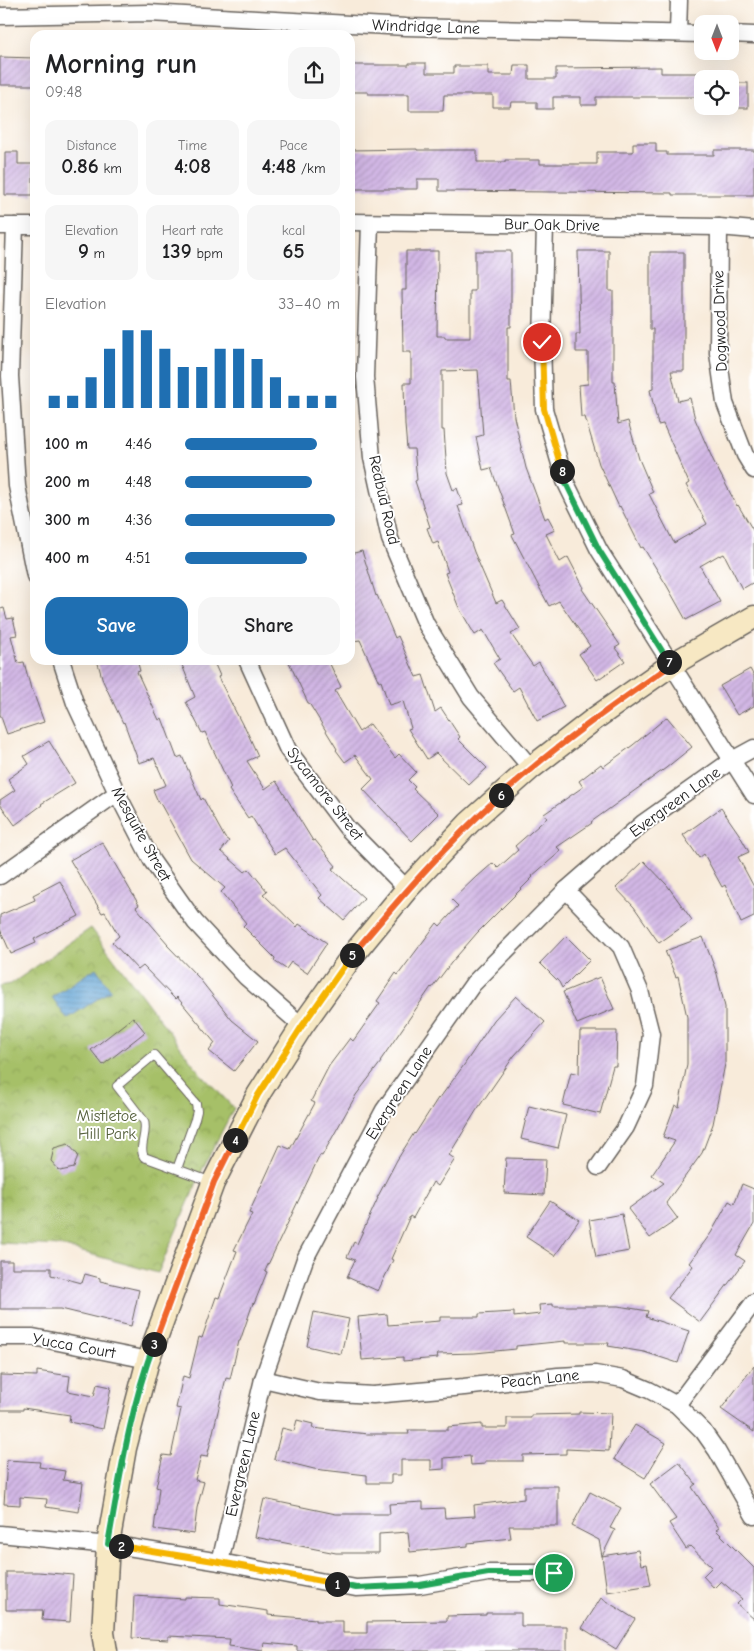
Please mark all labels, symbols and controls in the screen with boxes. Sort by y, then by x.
north arrow [694,15,739,60]
map controls [694,15,739,115]
street label: Windridge Lane [372,16,480,38]
button: share [288,47,340,99]
text: Morning run [45,48,197,80]
button: locate [694,70,739,115]
text: 09:48 [45,83,82,101]
text: Distance [66,137,117,154]
text: Time [178,137,207,154]
text: Pace [279,137,308,154]
text: 0.86 [61,154,99,178]
text: 4:08 [174,154,211,178]
text: 4:48 [262,154,296,178]
text: km [99,160,122,177]
text: /km [296,160,325,177]
street label: Bur Oak Drive [504,215,600,235]
text: Elevation [65,222,118,239]
text: Heart rate [162,222,223,239]
text: kcal [282,222,305,239]
text: 9 [78,239,89,263]
text: 139 [162,239,192,263]
text: 65 [282,239,305,263]
text: m [89,245,105,262]
text: bpm [192,245,223,262]
street label: Dogwood Drive [709,270,731,372]
text: Elevation [45,295,106,313]
text: 33–40 m [278,295,340,313]
pin [521,321,563,363]
icon: check [528,328,556,356]
text: 100 m [45,435,88,453]
text: 4:46 [125,435,152,453]
street label: Redbud Road [365,454,403,546]
pin: 8 [550,458,574,484]
text: 8 [559,463,566,480]
text: 200 m [45,473,90,491]
text: 4:48 [125,473,152,491]
text: 300 m [45,511,90,529]
text: 4:36 [125,511,152,529]
text: 400 m [45,549,89,567]
text: 4:51 [125,549,151,567]
button: Save [45,597,188,655]
button: Share [198,597,340,655]
pin: 7 [656,650,682,674]
text: 7 [666,654,673,671]
street label: Sycamore Street [283,744,367,844]
street label: Evergreen Lane [626,763,724,841]
pin: 6 [488,782,514,808]
street label: Mesquite Street [108,783,175,885]
text: 6 [498,787,505,804]
pin: 5 [340,942,364,968]
text: 5 [349,947,356,964]
street label: Evergreen Lane [362,1043,436,1143]
park label: Mistletoe Hill Park [77,1107,137,1143]
pin: 4 [222,1128,248,1152]
text: 4 [232,1132,239,1149]
street label: Yucca Court [31,1330,117,1362]
pin: 3 [142,1332,166,1356]
text: 3 [151,1336,158,1353]
street label: Peach Lane [500,1366,580,1392]
street label: Evergreen Lane [222,1410,264,1518]
pin: 2 [108,1534,134,1558]
text: 2 [118,1538,125,1555]
pin [533,1552,575,1594]
icon: arrive [540,1559,568,1587]
pin: 1 [324,1572,350,1596]
text: 1 [335,1576,340,1593]

